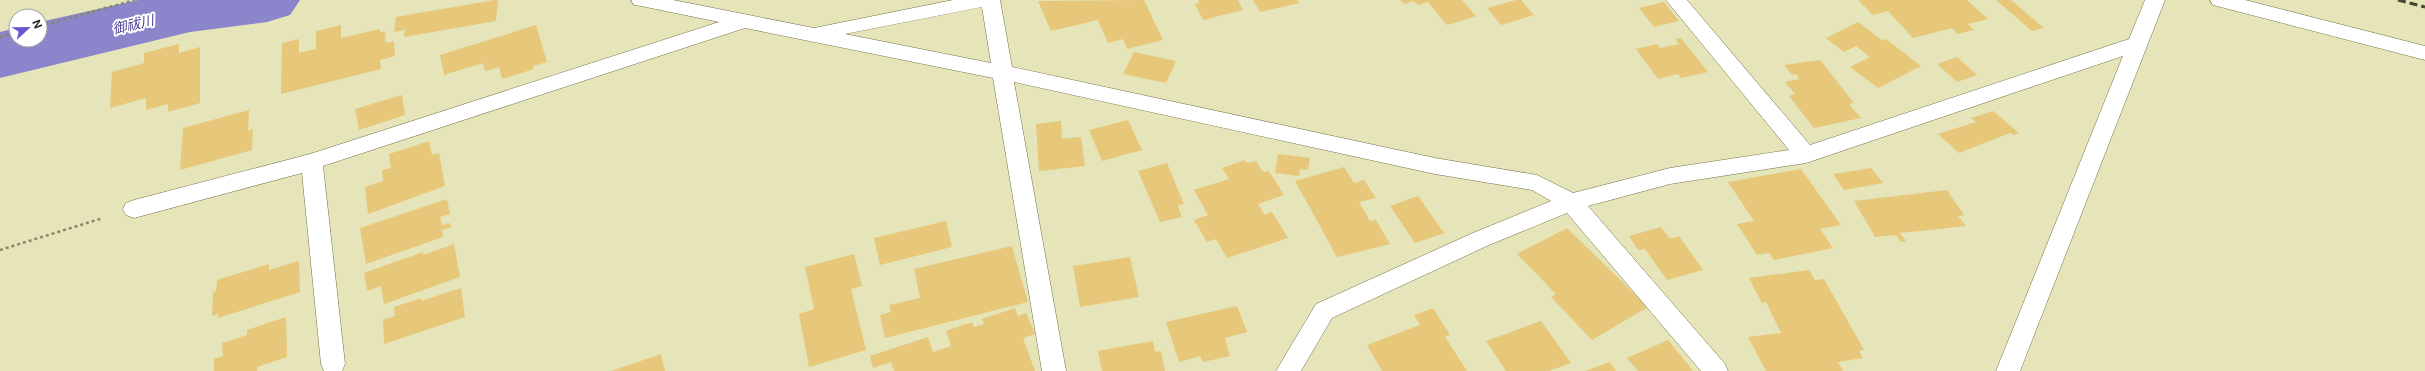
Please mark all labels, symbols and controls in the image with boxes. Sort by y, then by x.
north arrow [8,8,48,48]
water label: 御祓川 [111,11,157,37]
text: N [29,18,45,31]

